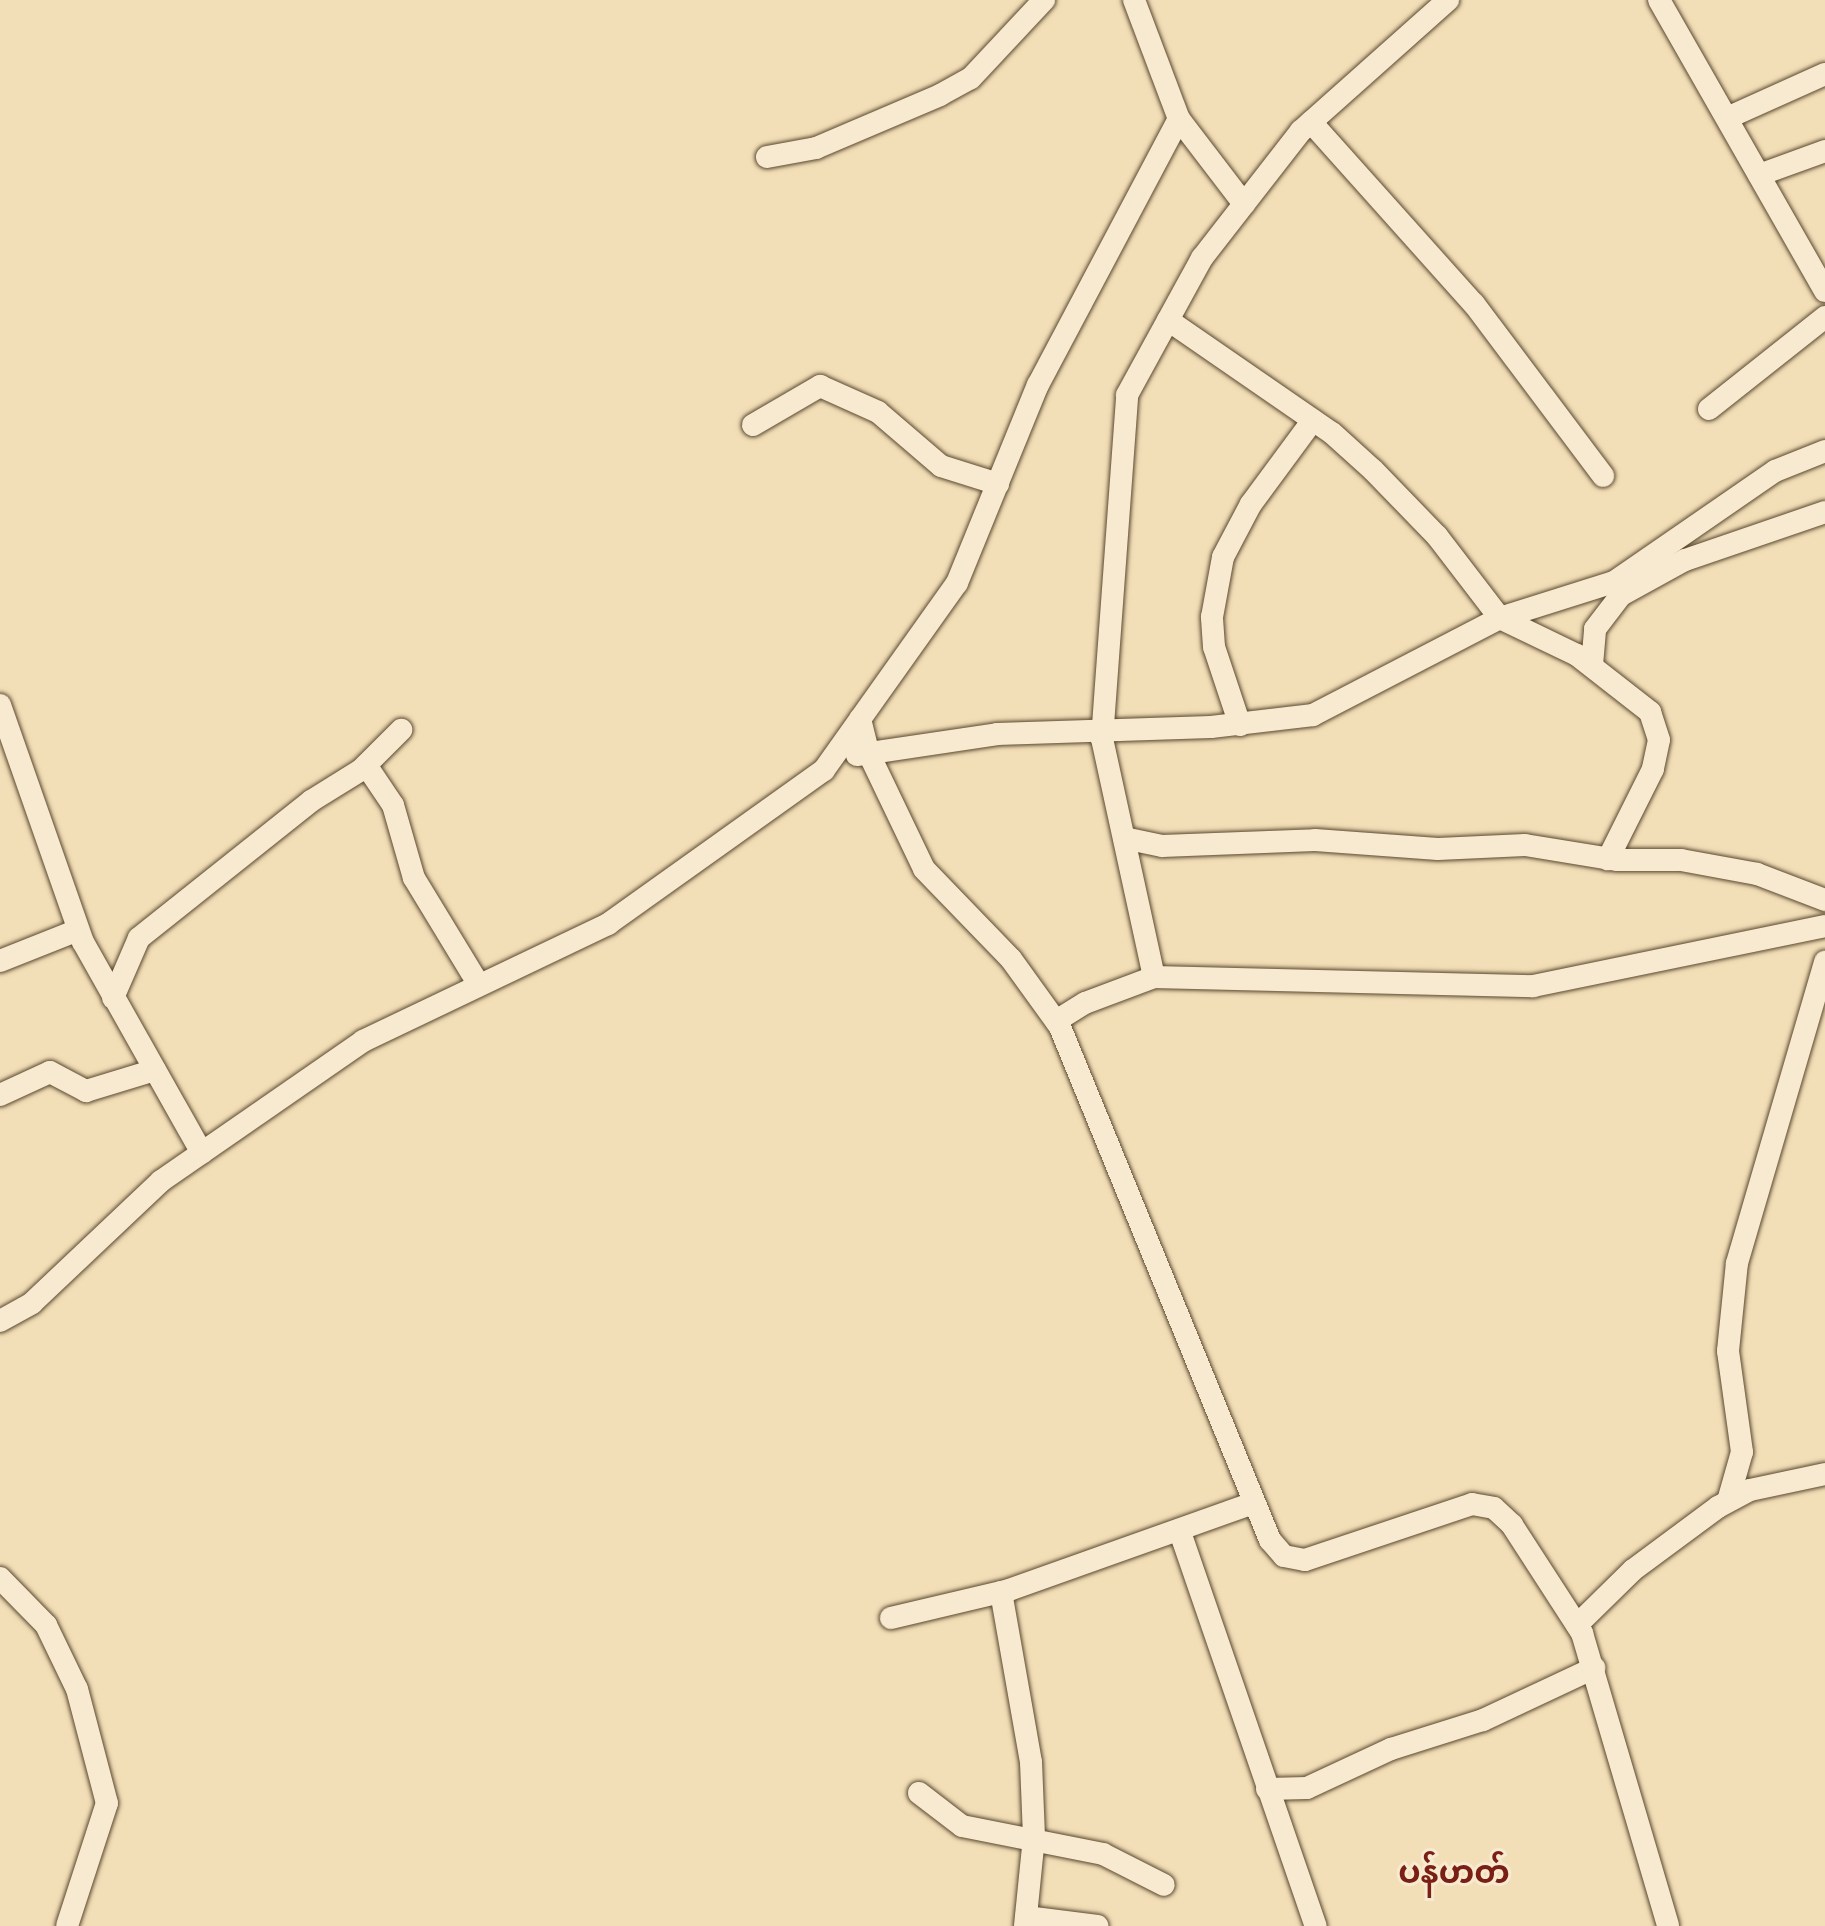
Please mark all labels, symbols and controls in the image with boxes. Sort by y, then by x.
district label: ပန်ဟတ် [1398,1853,1510,1891]

